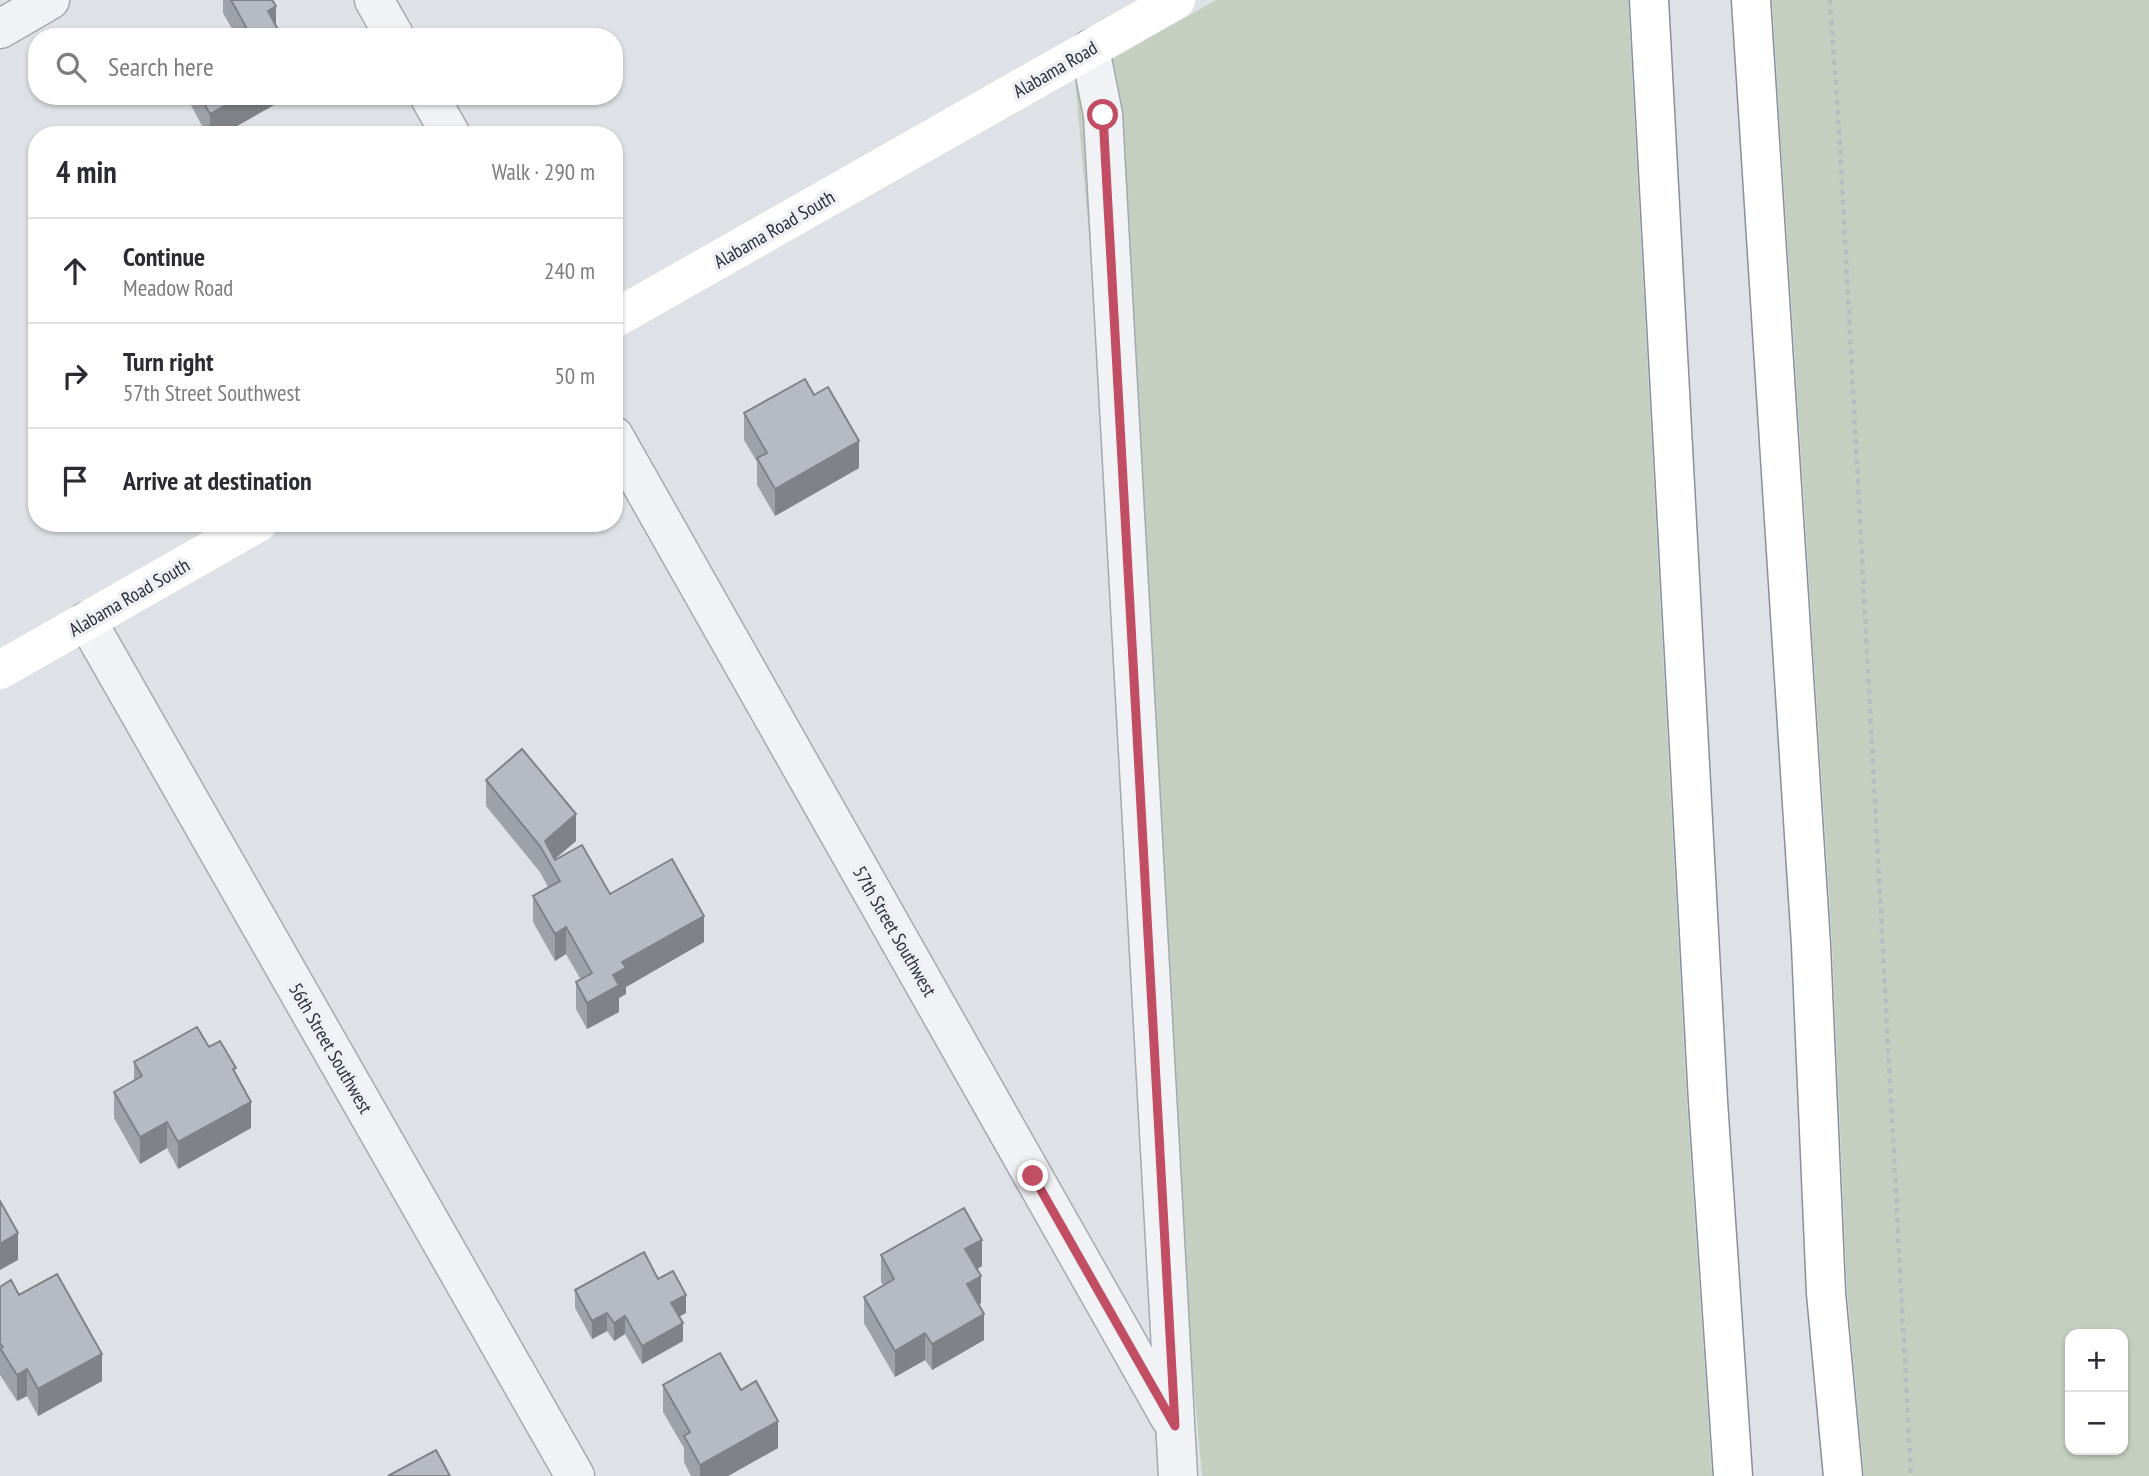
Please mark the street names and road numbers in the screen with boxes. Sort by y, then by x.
street label: Alabama Road [1009,35,1101,103]
street label: Alabama Road South [709,185,839,273]
street label: Alabama Road South [64,553,194,641]
street label: 57th Street Southwest [848,862,942,1001]
street label: 56th Street Southwest [284,978,378,1118]

